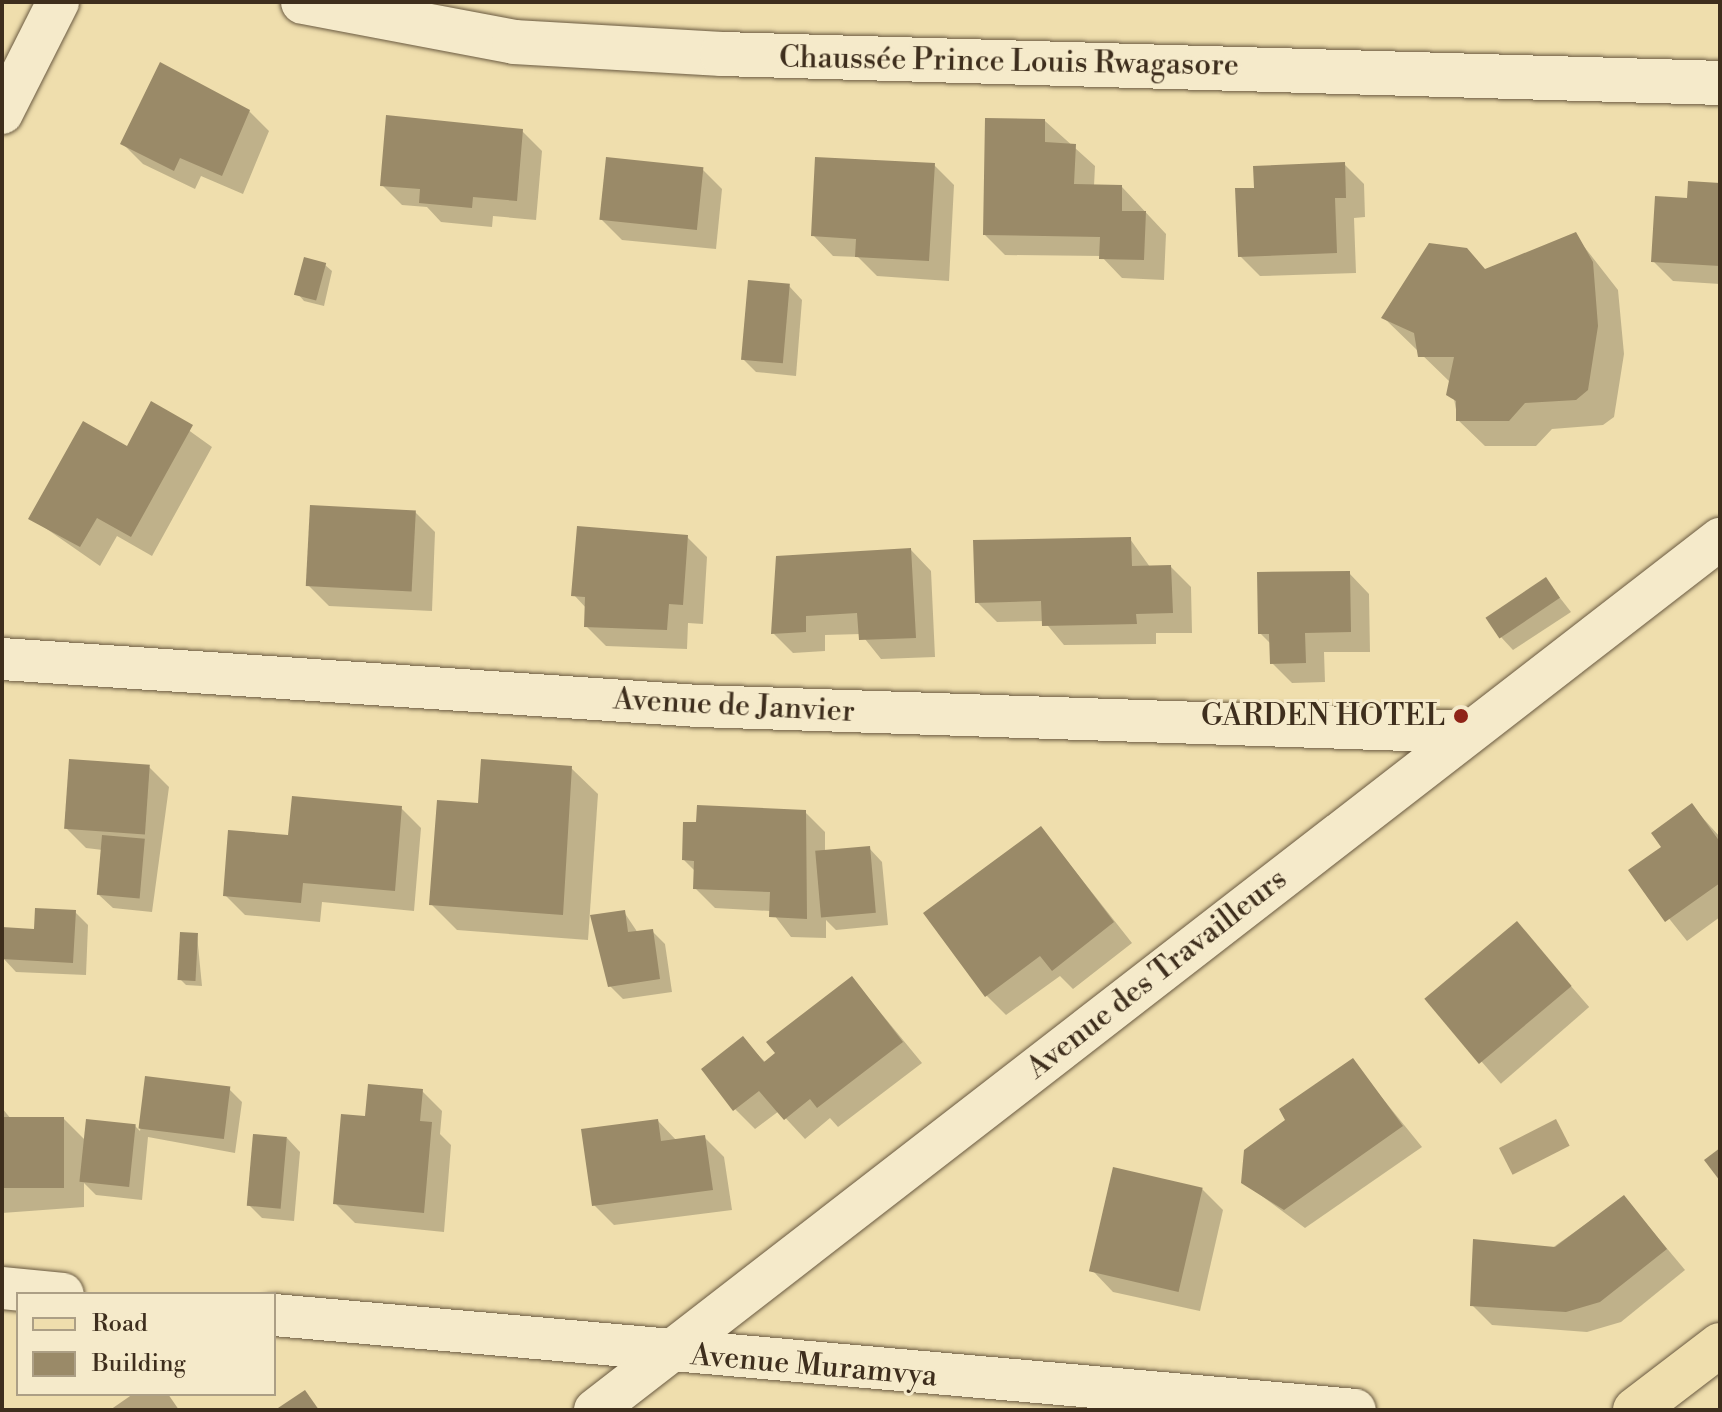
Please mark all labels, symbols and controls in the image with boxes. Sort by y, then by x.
street label: Chaussée Prince Louis Rwagasore [779,40,1239,84]
street label: Avenue de Janvier [612,682,856,730]
place label: GARDEN HOTEL [1201,698,1445,734]
marker: GARDEN HOTEL [1452,707,1470,725]
street label: Avenue des Travailleurs [1020,861,1294,1087]
legend [16,1292,276,1396]
text: Road [92,1309,148,1339]
street label: Avenue Muramvya [689,1337,939,1395]
text: Building [92,1349,186,1379]

